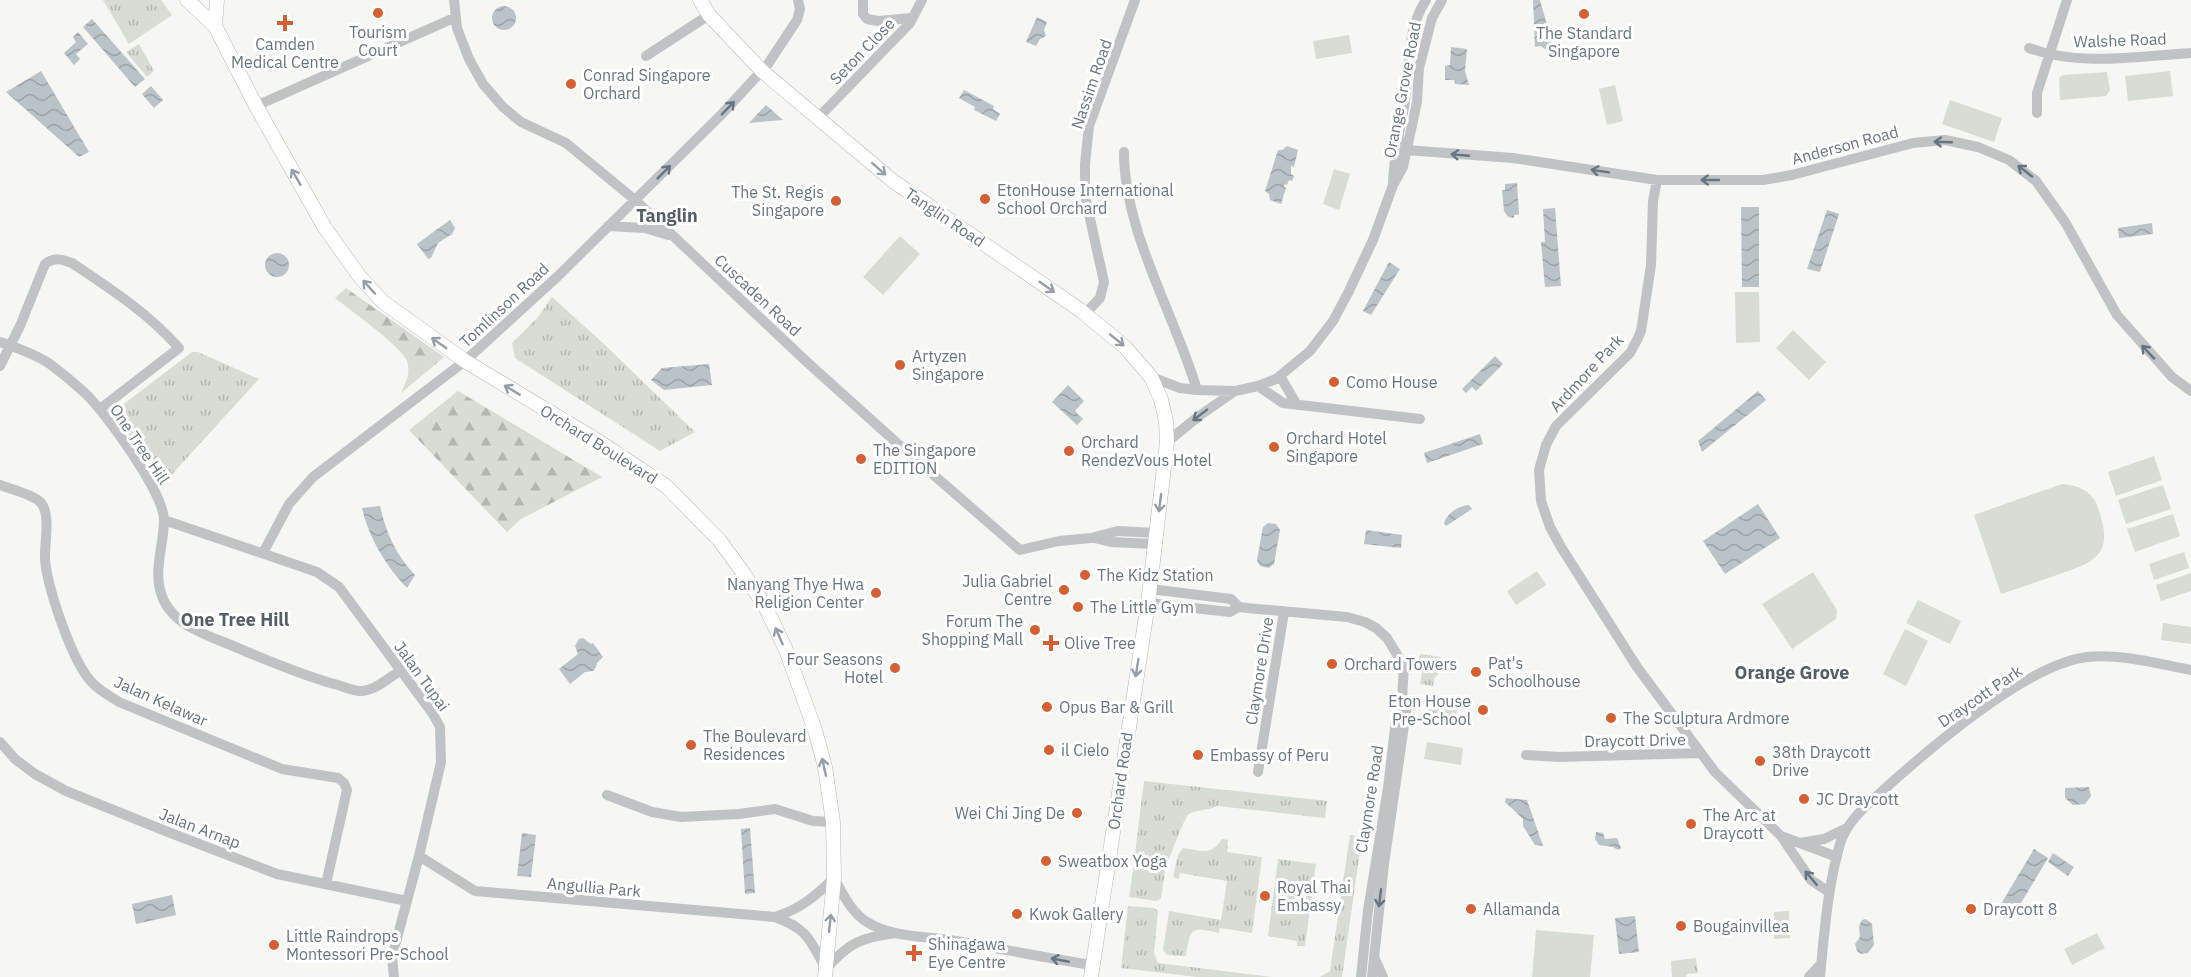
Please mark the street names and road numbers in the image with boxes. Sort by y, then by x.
street label: Seton Close [825,13,899,89]
street label: Orange Grove Road [1379,20,1425,160]
street label: Walshe Road [2073,28,2167,52]
street label: Nassim Road [1066,36,1116,132]
street label: Anderson Road [1789,121,1901,169]
street label: Tanglin Road [901,183,989,251]
street label: Cuscaden Road [711,250,805,340]
street label: Tomlinson Road [455,259,553,351]
street label: Ardmore Park [1545,330,1627,416]
street label: One Tree Hill [106,400,174,488]
street label: Orchard Boulevard [537,400,661,488]
street label: Claymore Drive [1241,615,1277,726]
street label: Jalan Tupai [390,637,454,715]
street label: Draycott Park [1934,660,2026,731]
street label: Jalan Kelawar [111,671,211,731]
street label: Draycott Drive [1584,729,1686,751]
street label: Orchard Road [1103,731,1137,831]
street label: Claymore Road [1351,744,1387,854]
street label: Jalan Arnap [156,803,244,853]
street label: Angullia Park [546,873,642,901]

